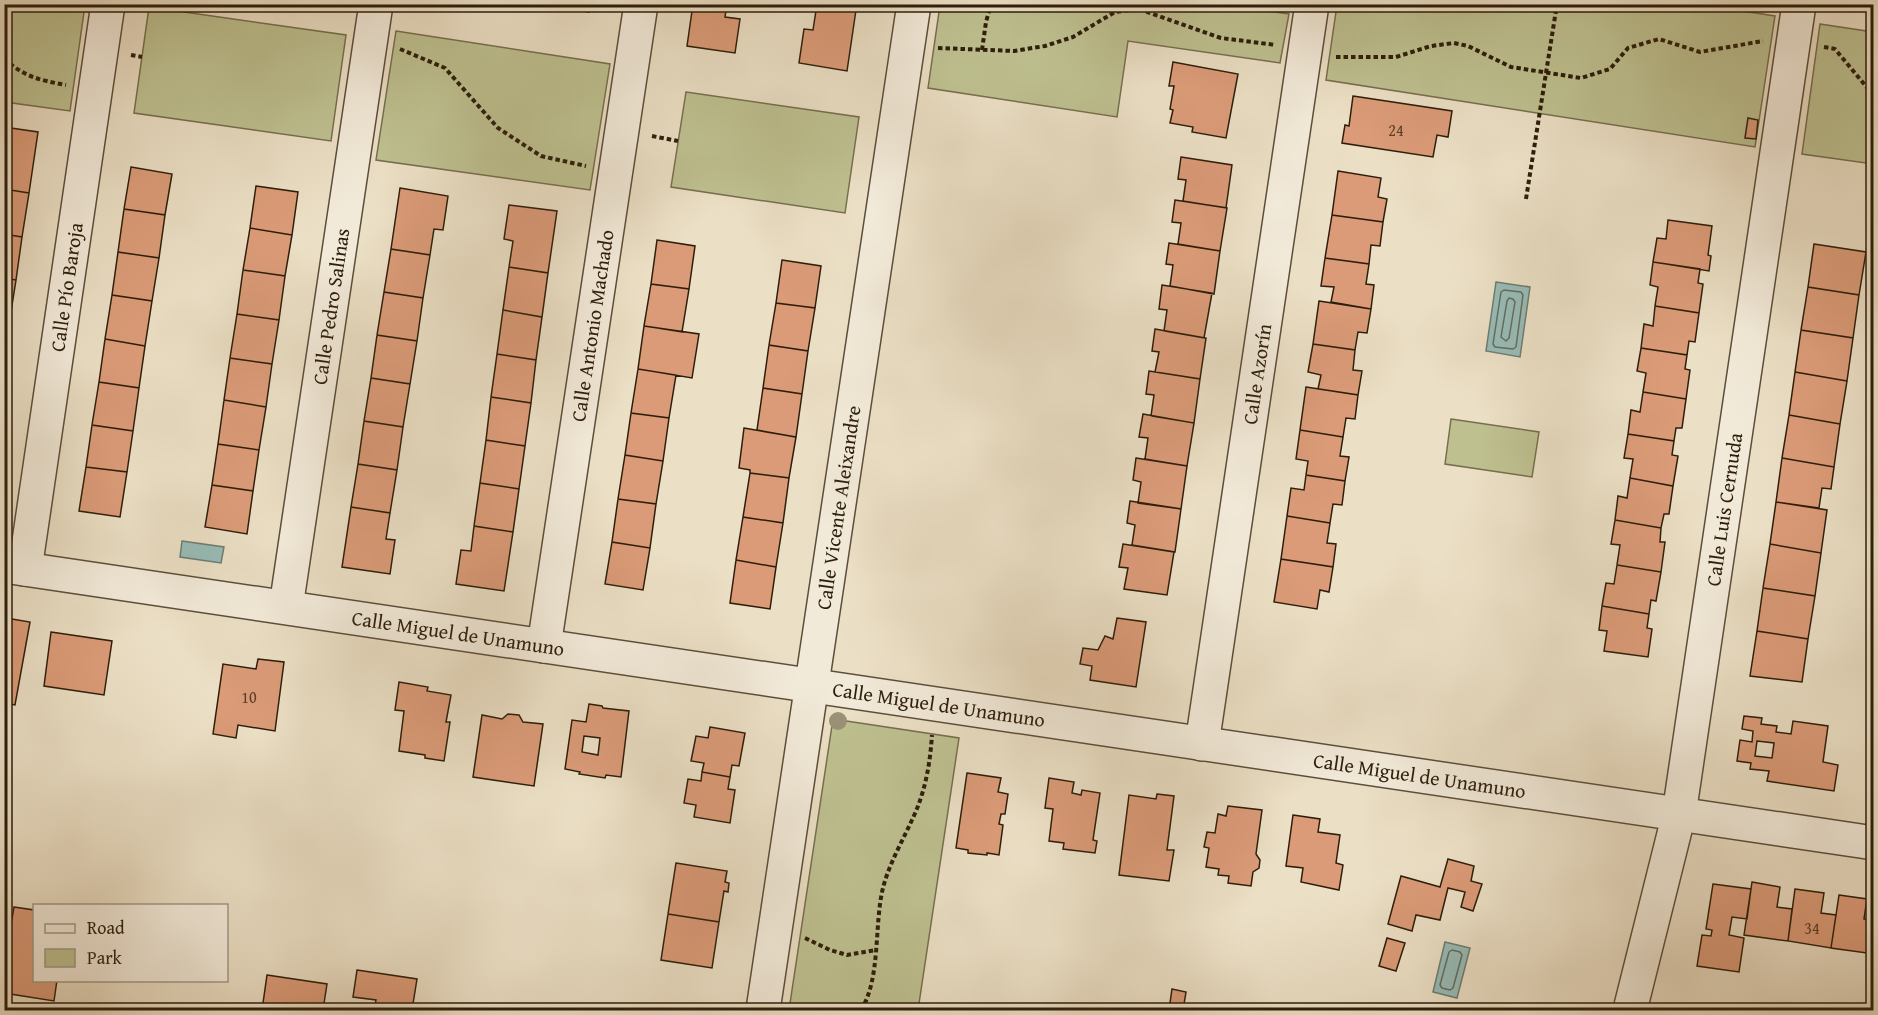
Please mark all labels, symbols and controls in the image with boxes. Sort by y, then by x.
house number: 24 [1388,118,1404,142]
street label: Calle Pío Baroja [42,220,90,353]
street label: Calle Pedro Salinas [304,226,356,386]
street label: Calle Antonio Machado [563,228,621,423]
street label: Calle Azorín [1235,322,1278,426]
street label: Calle Vicente Aleixandre [808,403,868,612]
street label: Calle Luis Cernuda [1698,430,1749,588]
street label: Calle Miguel de Unamuno [350,603,566,663]
street label: Calle Miguel de Unamuno [831,674,1047,734]
house number: 10 [241,685,257,709]
street label: Calle Miguel de Unamuno [1311,745,1528,805]
legend [33,904,228,982]
text: Road [87,914,125,941]
house number: 34 [1804,916,1820,940]
text: Park [87,944,123,971]

